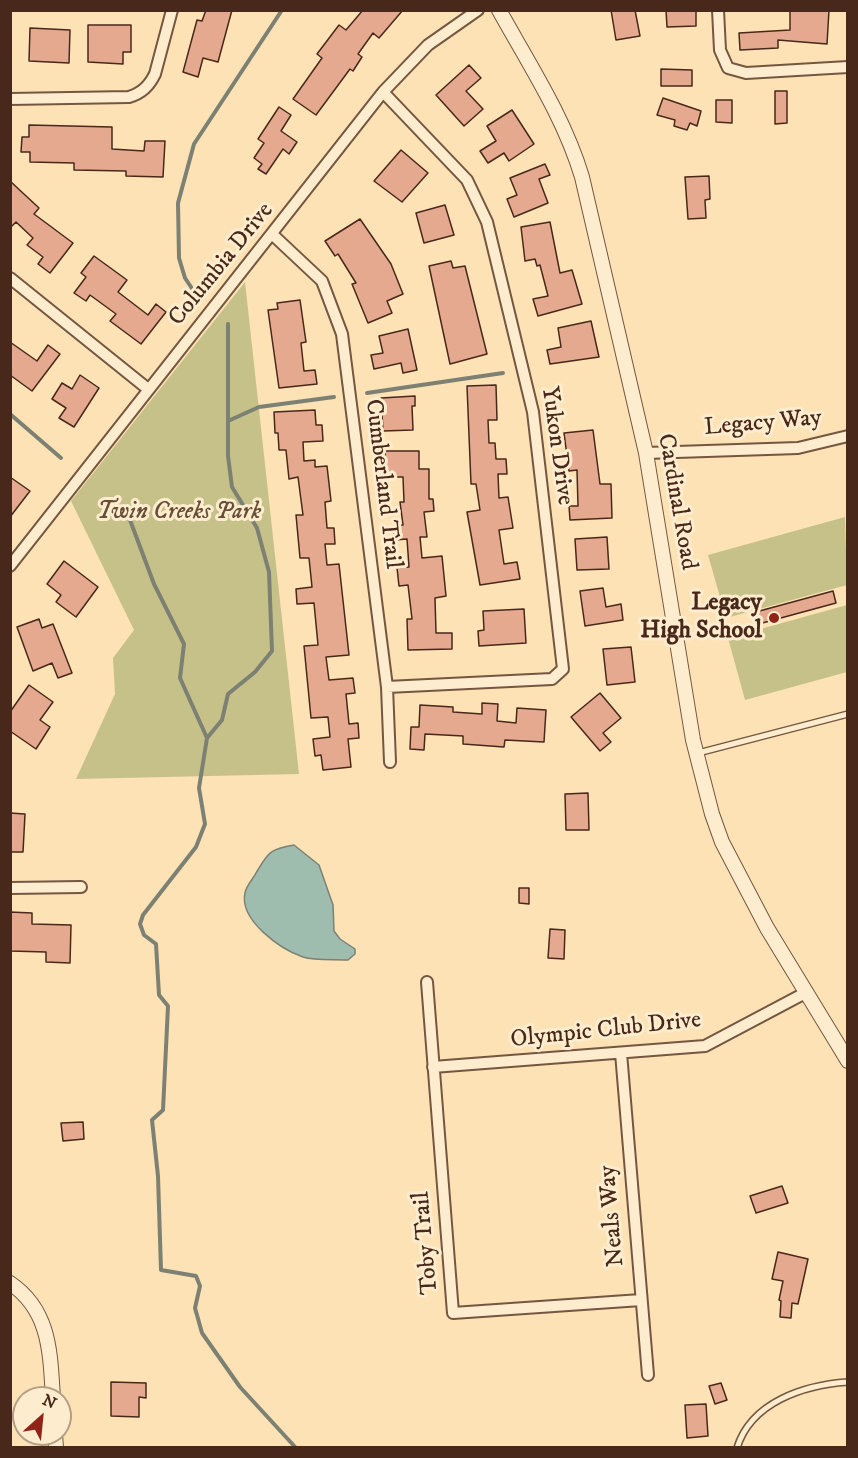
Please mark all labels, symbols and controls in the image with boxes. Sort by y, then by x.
street label: Columbia Drive [163,197,281,333]
street label: Yukon Drive [533,385,579,507]
street label: Cumberland Trail [357,398,407,570]
street label: Legacy Way [703,405,823,443]
street label: Cardinal Road [650,432,702,572]
park label: Twin Creeks Park [97,499,261,527]
place label: Legacy High School [640,590,762,646]
marker: Legacy High School [767,611,781,625]
street label: Olympic Club Drive [509,1007,703,1055]
street label: Neals Way [594,1164,632,1268]
street label: Toby Trail [408,1190,446,1296]
north arrow [12,1386,72,1446]
text: N [39,1390,60,1414]

